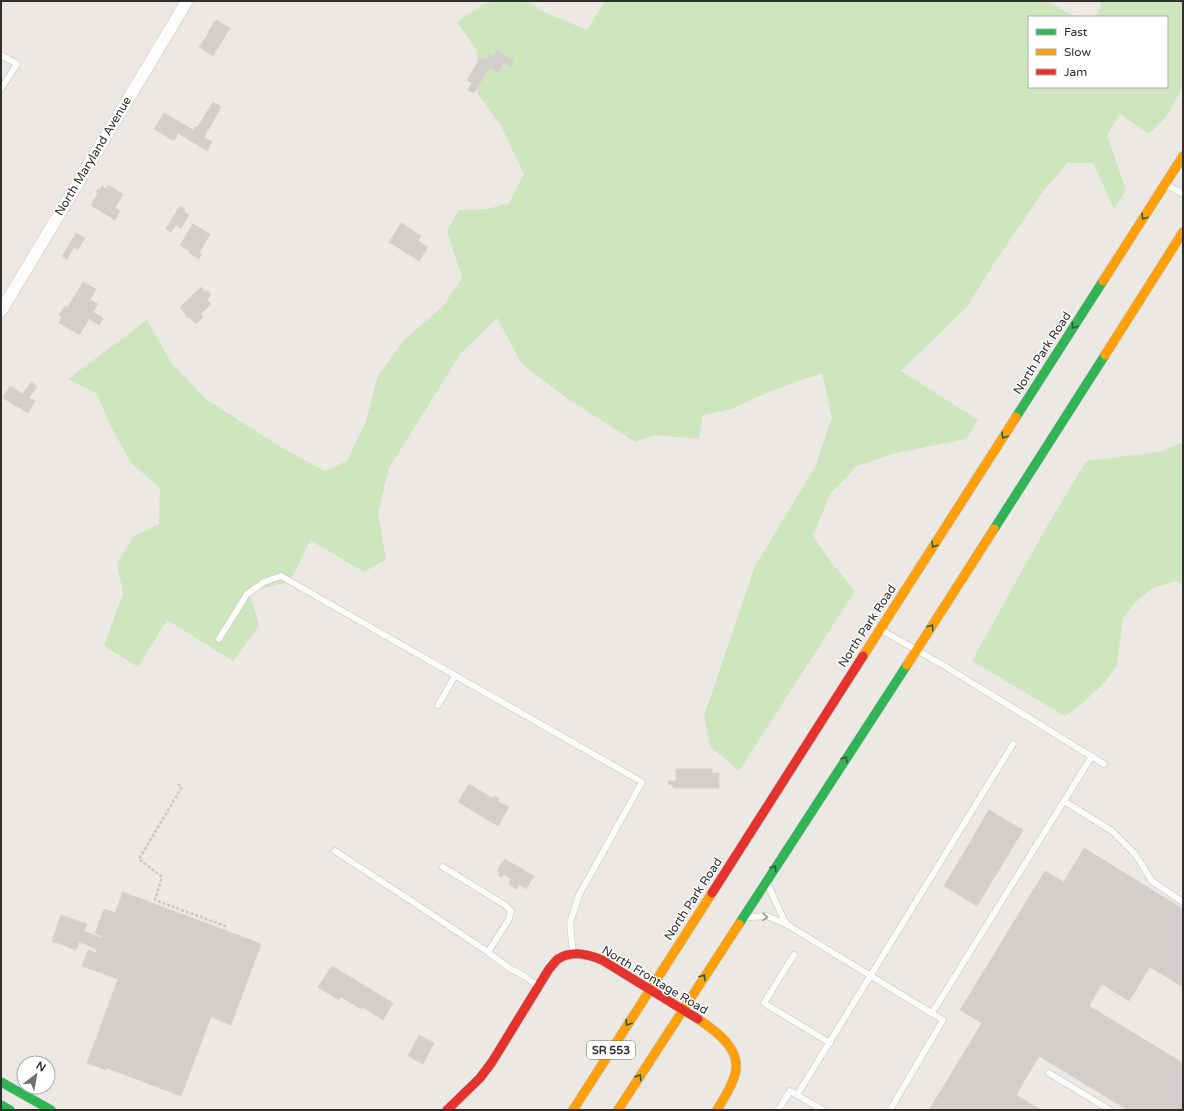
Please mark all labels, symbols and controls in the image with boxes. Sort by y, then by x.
legend [1028,16,1168,88]
text: Fast [1064,25,1088,39]
text: Slow [1064,45,1091,59]
text: Jam [1064,65,1087,79]
street label: North Maryland Avenue [52,94,134,218]
one-way arrow [1141,213,1149,220]
street label: North Park Road [1010,309,1074,397]
one-way arrow [1071,322,1079,329]
one-way arrow [1001,432,1009,439]
one-way arrow [931,541,938,548]
street label: North Park Road [835,582,899,670]
one-way arrow [926,624,934,631]
one-way arrow [840,757,847,764]
street label: North Park Road [661,855,725,943]
one-way arrow [769,866,776,873]
one-way arrow [761,912,768,921]
street label: North Frontage Road [599,943,711,1017]
one-way arrow [698,974,706,981]
one-way arrow [625,1019,633,1026]
road number: SR 553 [587,1041,635,1059]
north arrow [16,1055,56,1095]
text: N [34,1059,48,1075]
one-way arrow [634,1074,642,1081]

